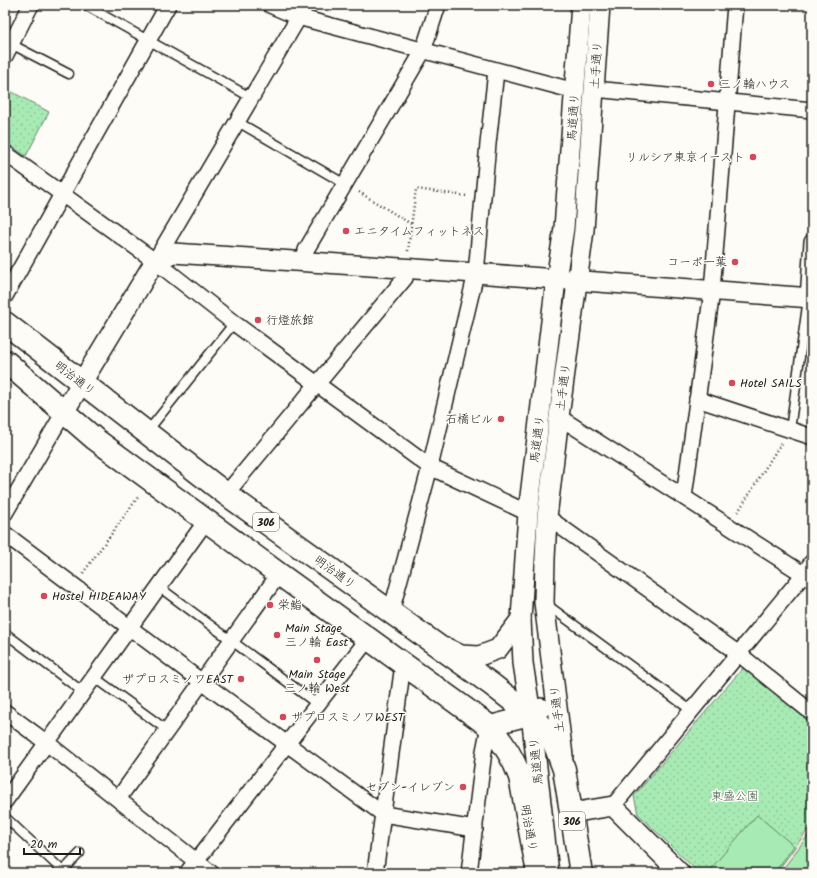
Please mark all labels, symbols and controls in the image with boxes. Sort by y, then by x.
street label: 土手通り [585,40,608,90]
place label: 三ノ輪ハウス [719,75,790,94]
marker: 三ノ輪ハウス [706,79,716,89]
street label: 馬道通り [562,92,585,142]
place label: リルシア東京イースト [626,148,745,167]
marker: リルシア東京イースト [748,152,758,162]
place label: エニタイムフィットネス [354,222,485,241]
marker: エニタイムフィットネス [341,226,351,236]
place label: コーポ一葉 [667,253,727,272]
marker: コーポ一葉 [730,257,740,267]
place label: 行燈旅館 [266,311,314,330]
marker: 行燈旅館 [253,315,263,325]
street label: 明治通り [50,356,99,401]
street label: 土手通り [551,362,576,412]
place label: Hotel SAILS [740,374,802,393]
marker: Hotel SAILS [727,378,737,388]
place label: 石橋ビル [445,410,493,429]
marker: 石橋ビル [496,414,506,424]
street label: 馬道通り [525,414,550,464]
road number: 306 [253,513,279,531]
street label: 明治通り [310,551,360,594]
place label: Hostel HIDEAWAY [52,587,147,606]
marker: Hostel HIDEAWAY [39,591,49,601]
place label: 栄鮨 [278,596,302,615]
marker: 栄鮨 [265,600,275,610]
place label: Main Stage 三ノ輪 East [285,619,349,652]
marker: Main Stage 三ノ輪 East [272,630,282,640]
marker: Main Stage 三ノ輪 West [312,655,322,665]
place label: Main Stage 三ノ輪 West [284,665,350,698]
place label: ザプロスミノワEAST [122,670,235,689]
marker: ザプロスミノワEAST [236,674,246,684]
street label: 土手通り [545,684,570,734]
place label: ザプロスミノワWEST [291,708,406,727]
marker: ザプロスミノワWEST [278,712,288,722]
street label: 馬道通り [525,736,548,786]
place label: セブン-イレブン [365,778,455,797]
marker: セブン-イレブン [458,782,468,792]
park label: 東盛公園 [711,787,759,806]
street label: 明治通り [515,803,542,853]
road number: 306 [559,812,585,830]
scale bar [24,830,80,856]
text: 20 m [30,835,58,854]

